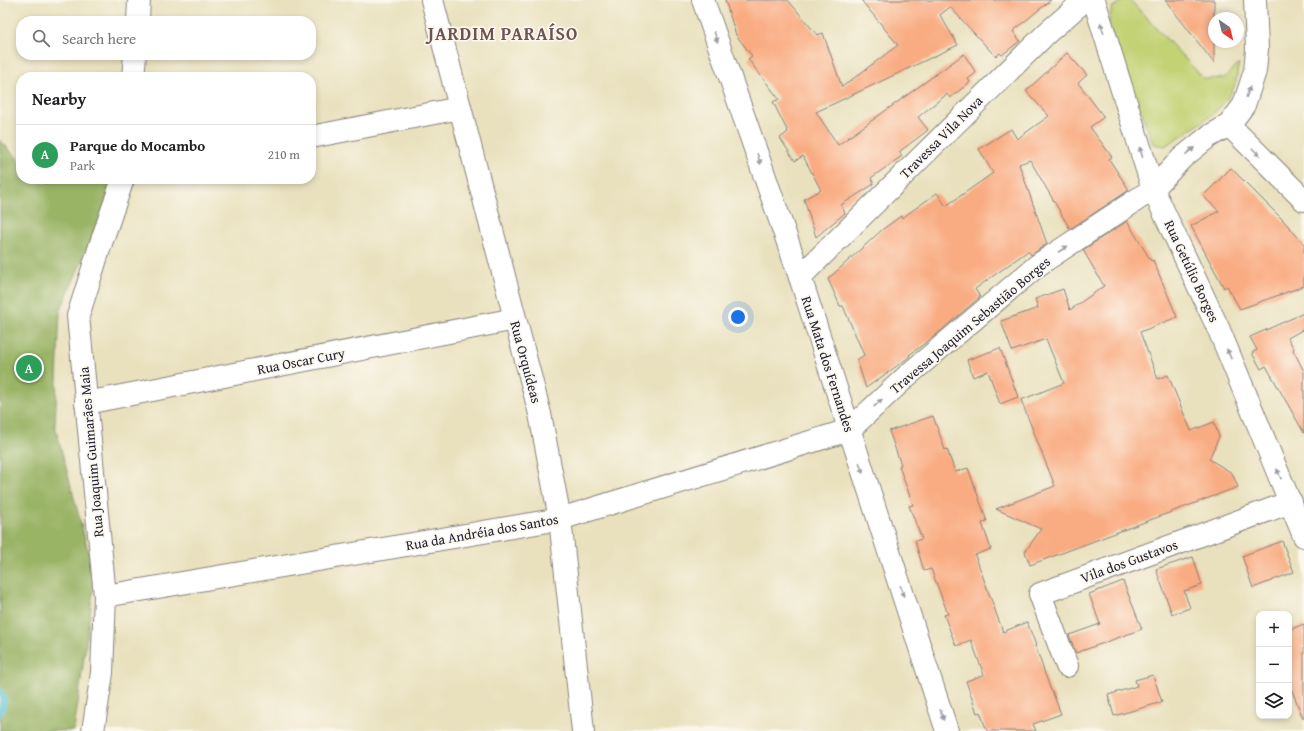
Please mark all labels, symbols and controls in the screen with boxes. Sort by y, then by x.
north arrow [1208,12,1244,48]
search box [16,16,316,60]
district label: JARDIM PARAÍSO [425,20,578,47]
one-way arrow [1099,21,1105,33]
icon: search [30,27,52,49]
text: Search here [62,28,136,49]
one-way arrow [713,31,719,43]
one-way arrow [1245,85,1251,97]
text: Nearby [32,86,86,111]
street label: Travessa Vila Nova [895,91,987,183]
text: Parque do Mocambo [70,135,205,156]
text: A [41,145,49,164]
text: 210 m [268,145,300,164]
one-way arrow [1138,145,1144,157]
one-way arrow [1185,147,1196,156]
one-way arrow [1251,147,1261,157]
one-way arrow [756,154,762,166]
text: Park [70,156,95,175]
street label: Rua Getúlio Borges [1160,217,1224,325]
one-way arrow [1057,245,1069,252]
street label: Travessa Joaquim Sebastião Borges [885,252,1055,398]
street label: Rua Mata dos Fernandes [797,293,859,435]
your location [728,307,748,327]
street label: Rua Orquídeas [505,319,547,405]
street label: Rua Oscar Cury [255,343,347,379]
one-way arrow [1226,348,1232,360]
pin: A [16,353,42,383]
street label: Rua Joaquim Guimarães Maia [74,366,108,538]
one-way arrow [873,399,883,408]
one-way arrow [859,462,865,474]
one-way arrow [1276,468,1282,480]
street label: Rua da Andréia dos Santos [404,509,560,555]
street label: Vila dos Gustavos [1078,534,1180,588]
one-way arrow [899,586,905,598]
map controls [1256,611,1292,719]
button: + [1256,611,1292,647]
button: − [1256,647,1292,683]
button: layers [1256,683,1292,719]
one-way arrow [939,709,945,721]

